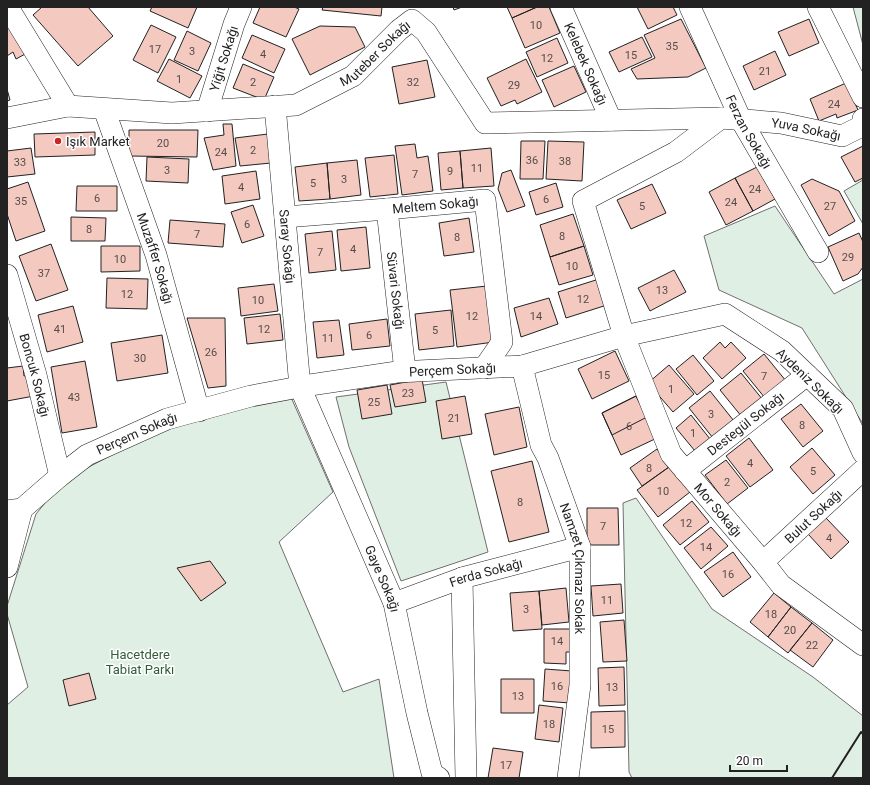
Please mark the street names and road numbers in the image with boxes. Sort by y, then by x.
street label: Muteber Sokağı [337,17,413,89]
street label: Kelebek Sokağı [561,20,611,107]
street label: Yiğit Sokağı [206,24,241,93]
street label: Ferzan Sokağı [723,92,775,171]
street label: Yuva Sokağı [771,115,842,143]
street label: Meltem Sokağı [392,193,479,216]
street label: Saray Sokağı [277,209,298,284]
street label: Muzaffer Sokağı [134,211,177,306]
street label: Süvari Sokağı [384,251,408,330]
street label: Boncuk Sokağı [17,332,53,418]
street label: Aydeniz Sokağı [773,345,847,417]
street label: Perçem Sokağı [409,360,496,379]
street label: Destegül Sokağı [704,389,787,458]
street label: Perçem Sokağı [94,409,179,457]
street label: Mor Sokağı [691,480,745,540]
street label: Bulut Sokağı [781,486,845,546]
street label: Namzet Çıkmazı Sokak [557,501,588,635]
street label: Gaye Sokağı [362,543,403,613]
street label: Ferda Sokağı [447,555,524,590]

